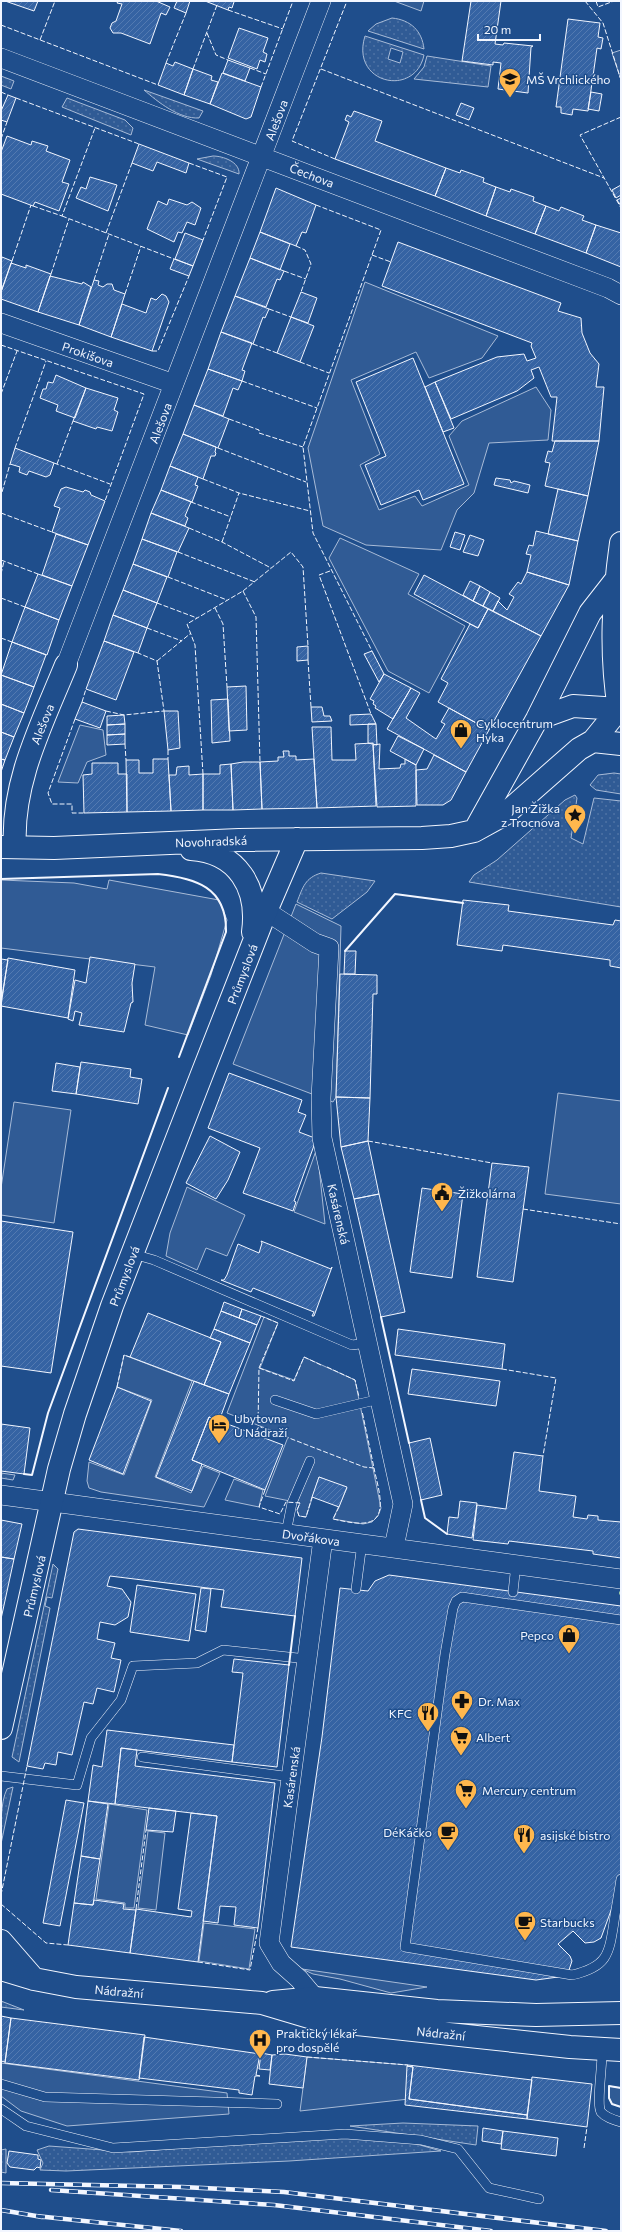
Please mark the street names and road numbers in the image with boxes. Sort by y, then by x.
street label: Alešova [262,98,290,142]
street label: Čechova [288,160,336,190]
street label: Prokišova [60,339,116,369]
street label: Alešova [146,401,174,445]
street label: Alešova [28,702,56,746]
street label: Novohradská [175,833,247,849]
street label: Průmyslová [224,942,260,1006]
street label: Kasárenská [325,1182,353,1246]
street label: Průmyslová [106,1244,142,1308]
street label: Dvořákova [281,1526,341,1548]
street label: Průmyslová [20,1554,48,1618]
street label: Kasárenská [280,1745,302,1809]
street label: Nádražní [94,1982,145,2000]
street label: Nádražní [416,2023,467,2043]

